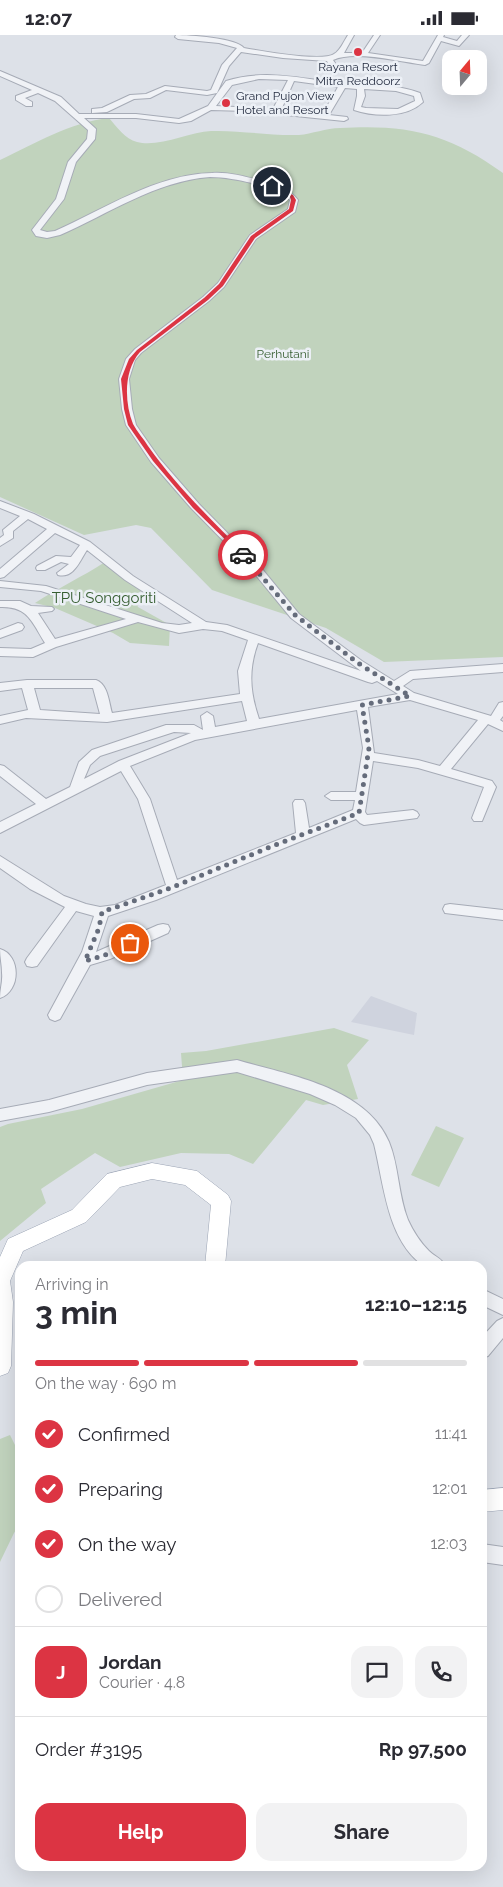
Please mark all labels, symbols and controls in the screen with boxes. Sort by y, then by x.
text: 12:07 [25,7,72,29]
marker: Rayana Resort Mitra Reddoorz [352,46,364,58]
north arrow [442,50,488,95]
map controls [442,50,487,95]
place label: Rayana Resort Mitra Reddoorz [316,60,401,88]
place label: Grand Pujon View Hotel and Resort [236,89,335,117]
marker: Grand Pujon View Hotel and Resort [220,97,232,109]
pin [251,165,293,207]
icon: home [258,172,286,200]
park label: Perhutani [257,347,309,361]
courier [218,530,268,580]
icon: car [229,541,257,569]
park label: TPU Songgoriti [52,589,156,607]
pin [109,922,151,964]
icon: bag [116,929,144,957]
text: Arriving in [35,1275,109,1294]
text: 12:10–12:15 [365,1293,467,1315]
text: 3 min [35,1294,118,1331]
text: On the way · 690 m [35,1374,176,1393]
icon: check [35,1420,63,1448]
text: Confirmed [78,1423,170,1445]
text: 11:41 [435,1424,467,1443]
icon: check [35,1475,63,1503]
text: Preparing [78,1478,163,1500]
text: 12:01 [432,1479,467,1498]
icon: check [35,1530,63,1558]
text: On the way [78,1533,177,1555]
text: 12:03 [430,1534,467,1553]
text: Delivered [78,1588,162,1610]
button: chat [351,1646,403,1698]
button: phone [415,1646,467,1698]
text: Jordan [99,1651,162,1673]
text: J [56,1661,66,1683]
text: Courier · 4.8 [99,1673,185,1692]
text: Order #3195 [35,1738,142,1760]
text: Rp 97,500 [379,1738,467,1760]
button: Help [35,1803,246,1861]
button: Share [256,1803,467,1861]

